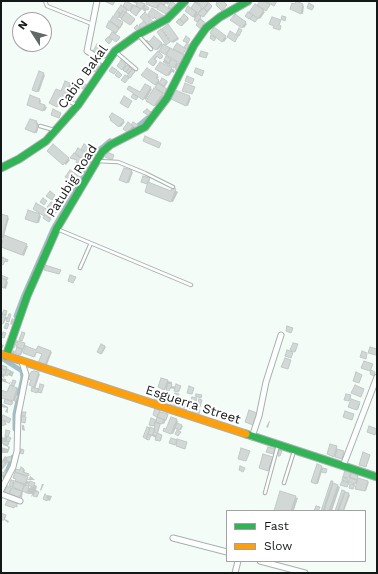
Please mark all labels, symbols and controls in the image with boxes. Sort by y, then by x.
north arrow [12,12,52,52]
text: N [15,18,30,32]
street label: Cabio Bakal [55,42,111,112]
street label: Patubig Road [43,142,101,220]
street label: Esguerra Street [144,382,242,428]
legend [226,510,366,562]
text: Fast [264,519,289,533]
text: Slow [264,539,292,553]

